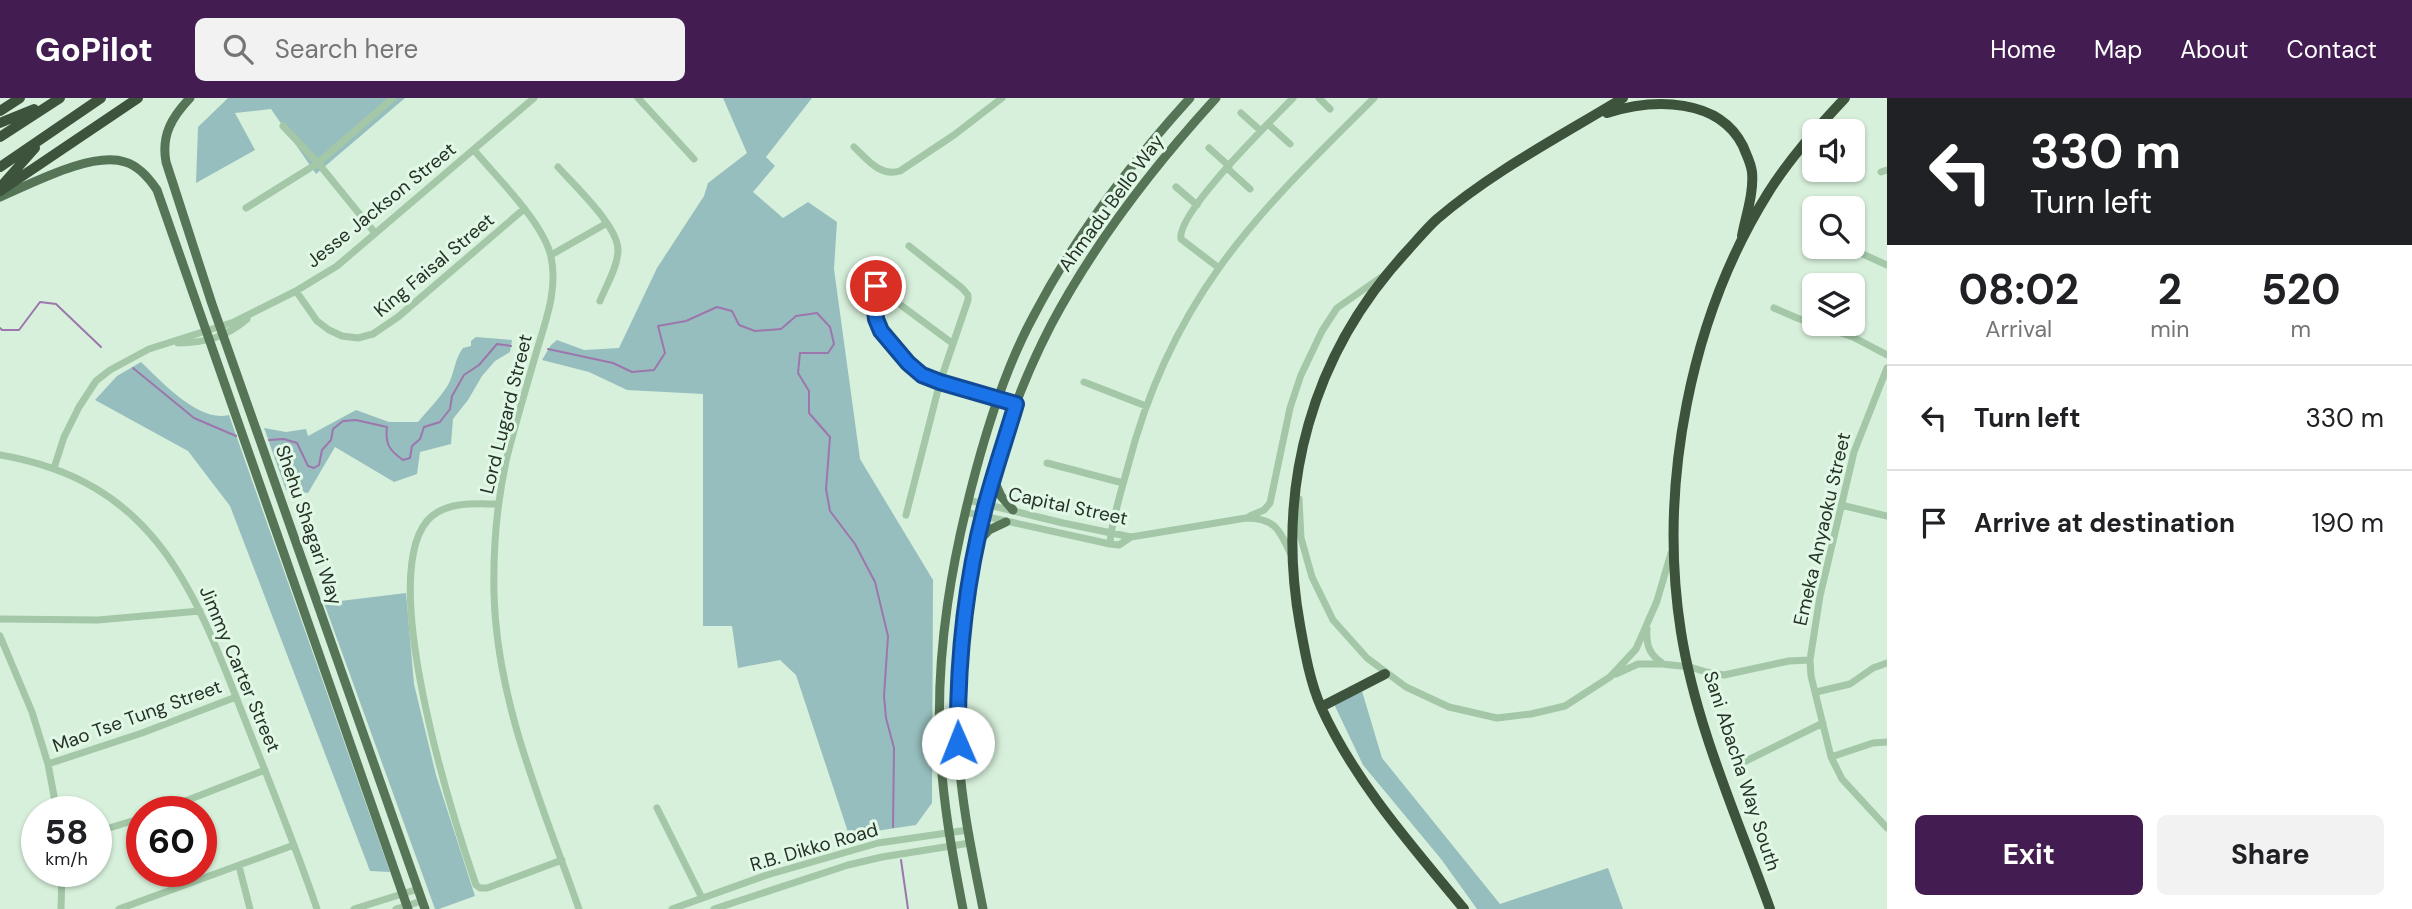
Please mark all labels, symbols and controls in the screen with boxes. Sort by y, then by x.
search box [195,18,685,81]
text: GoPilot [35,28,153,71]
icon: search [219,30,257,68]
text: Search here [275,32,418,66]
text: Home [1990,34,2056,65]
text: Map [2094,34,2142,65]
text: About [2180,34,2249,65]
text: Contact [2287,34,2377,65]
map controls [1802,119,1865,336]
button: sound [1802,119,1865,182]
text: 330 m [2030,119,2181,183]
icon: left [1915,126,2006,217]
street label: Ahmadu Bello Way [1053,129,1170,277]
street label: Jesse Jackson Street [301,137,461,273]
text: Turn left [2030,181,2152,223]
button: search [1802,196,1865,259]
street label: King Faisal Street [369,207,499,323]
pin [846,256,906,316]
text: 08:02 [1958,262,2079,317]
text: 2 [2158,262,2182,317]
text: 520 [2261,262,2341,317]
icon: arrive [857,267,895,305]
button: layers [1802,273,1865,336]
text: Arrival [1985,314,2052,344]
text: min [2150,314,2190,344]
text: m [2291,314,2311,344]
street label: Lord Lugard Street [474,331,538,497]
icon: left [1915,399,1953,437]
text: Turn left [1974,401,2081,435]
text: 330 m [2305,401,2384,435]
street label: Emeka Anyaoku Street [1788,430,1856,628]
street label: Shehu Shagari Way [270,442,348,609]
street label: Capital Street [1006,481,1130,531]
icon: arrive [1915,504,1953,542]
text: Arrive at destination [1974,506,2235,540]
text: 190 m [2312,506,2384,540]
street label: Jimmy Carter Street [194,582,286,756]
street label: Sani Abacha Way South [1698,668,1786,874]
street label: Mao Tse Tung Street [49,674,225,758]
position arrow [921,706,995,780]
speed limit sign: 60 [126,796,217,887]
text: 58 [45,809,88,855]
button: Exit [1915,815,2143,895]
button: Share [2157,815,2384,895]
street label: R.B. Dikko Road [747,817,881,877]
text: km/h [45,847,88,871]

